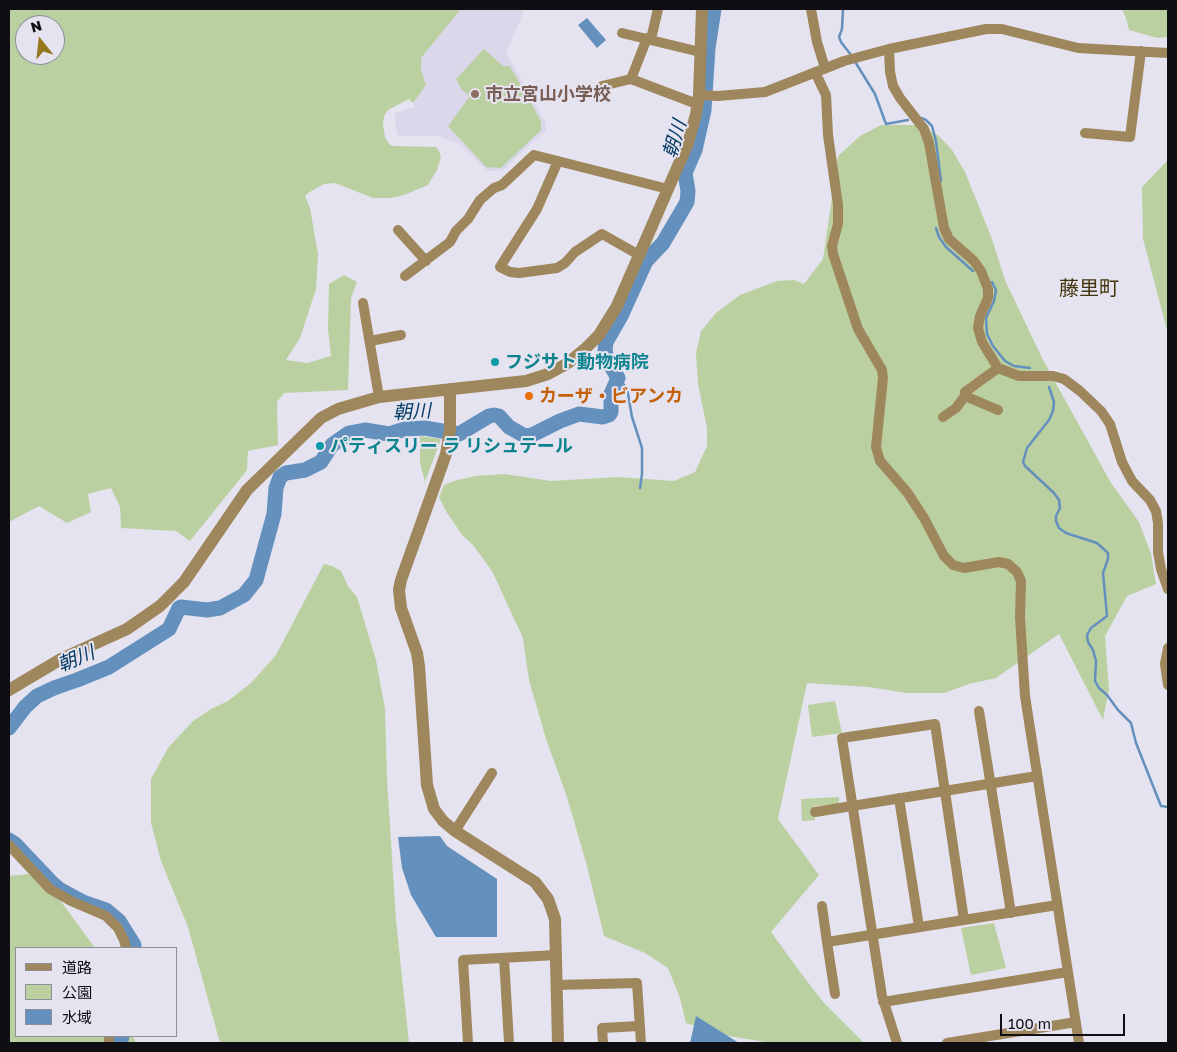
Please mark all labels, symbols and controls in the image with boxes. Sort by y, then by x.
north arrow [15,15,65,65]
text: N [29,16,43,36]
place label: 市立宮山小学校 [485,83,611,105]
marker: 市立宮山小学校 [469,88,481,100]
water label: 朝川 [659,117,691,161]
district label: 藤里町 [1059,277,1119,301]
place label: フジサト動物病院 [505,351,649,373]
marker: フジサト動物病院 [489,356,501,368]
place label: カーザ・ビアンカ [539,385,683,407]
marker: カーザ・ビアンカ [523,390,535,402]
water label: 朝川 [392,400,432,424]
place label: パティスリー ラ リシュテール [330,435,573,457]
marker: パティスリー ラ リシュテール [314,440,326,452]
water label: 朝川 [54,641,98,677]
legend [15,947,178,1037]
text: 道路 [62,958,92,976]
text: 公園 [62,983,92,1001]
scale bar [1002,1004,1127,1036]
text: 水域 [62,1008,92,1026]
text: 100 m [1008,1014,1051,1032]

